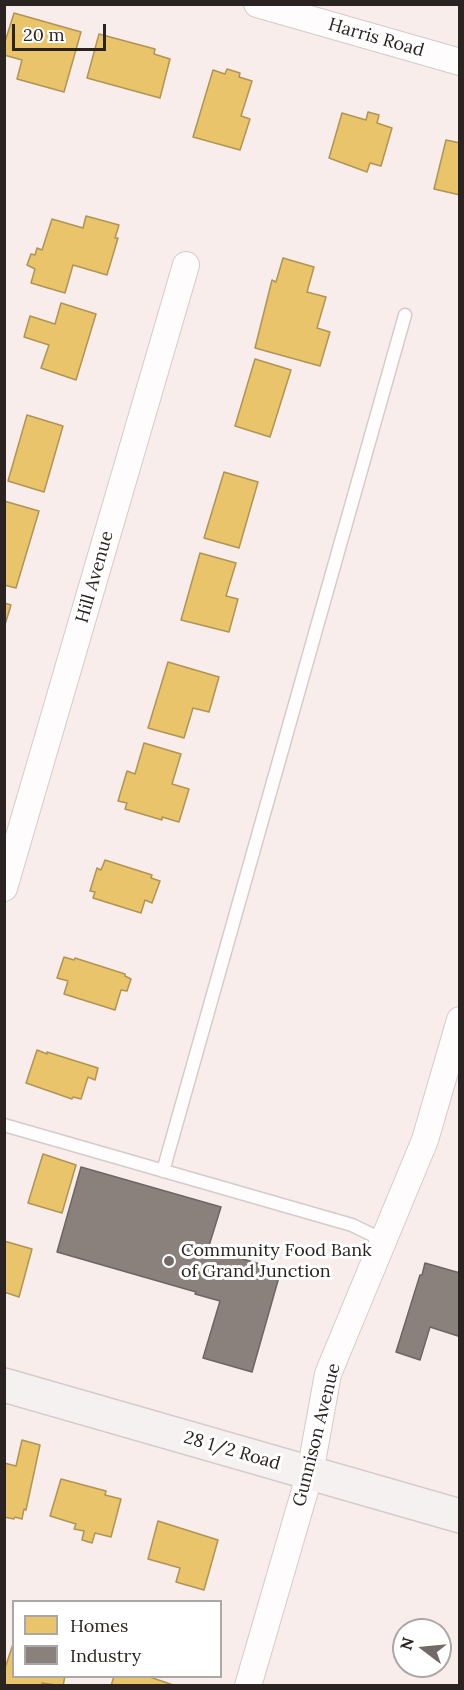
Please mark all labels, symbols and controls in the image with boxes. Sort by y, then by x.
scale bar [15,12,110,50]
street label: Harris Road [326,14,426,62]
text: 20 m [23,23,65,46]
street label: Hill Avenue [72,529,118,625]
place label: Community Food Bank of Grand Junction [181,1240,372,1282]
marker: Community Food Bank of Grand Junction [162,1254,176,1268]
street label: Gunnison Avenue [289,1361,345,1509]
street label: 28 1/2 Road [181,1427,283,1475]
legend [12,1600,222,1678]
text: Homes [70,1614,128,1637]
north arrow [392,1618,452,1678]
text: N [395,1635,418,1652]
text: Industry [70,1644,141,1667]

